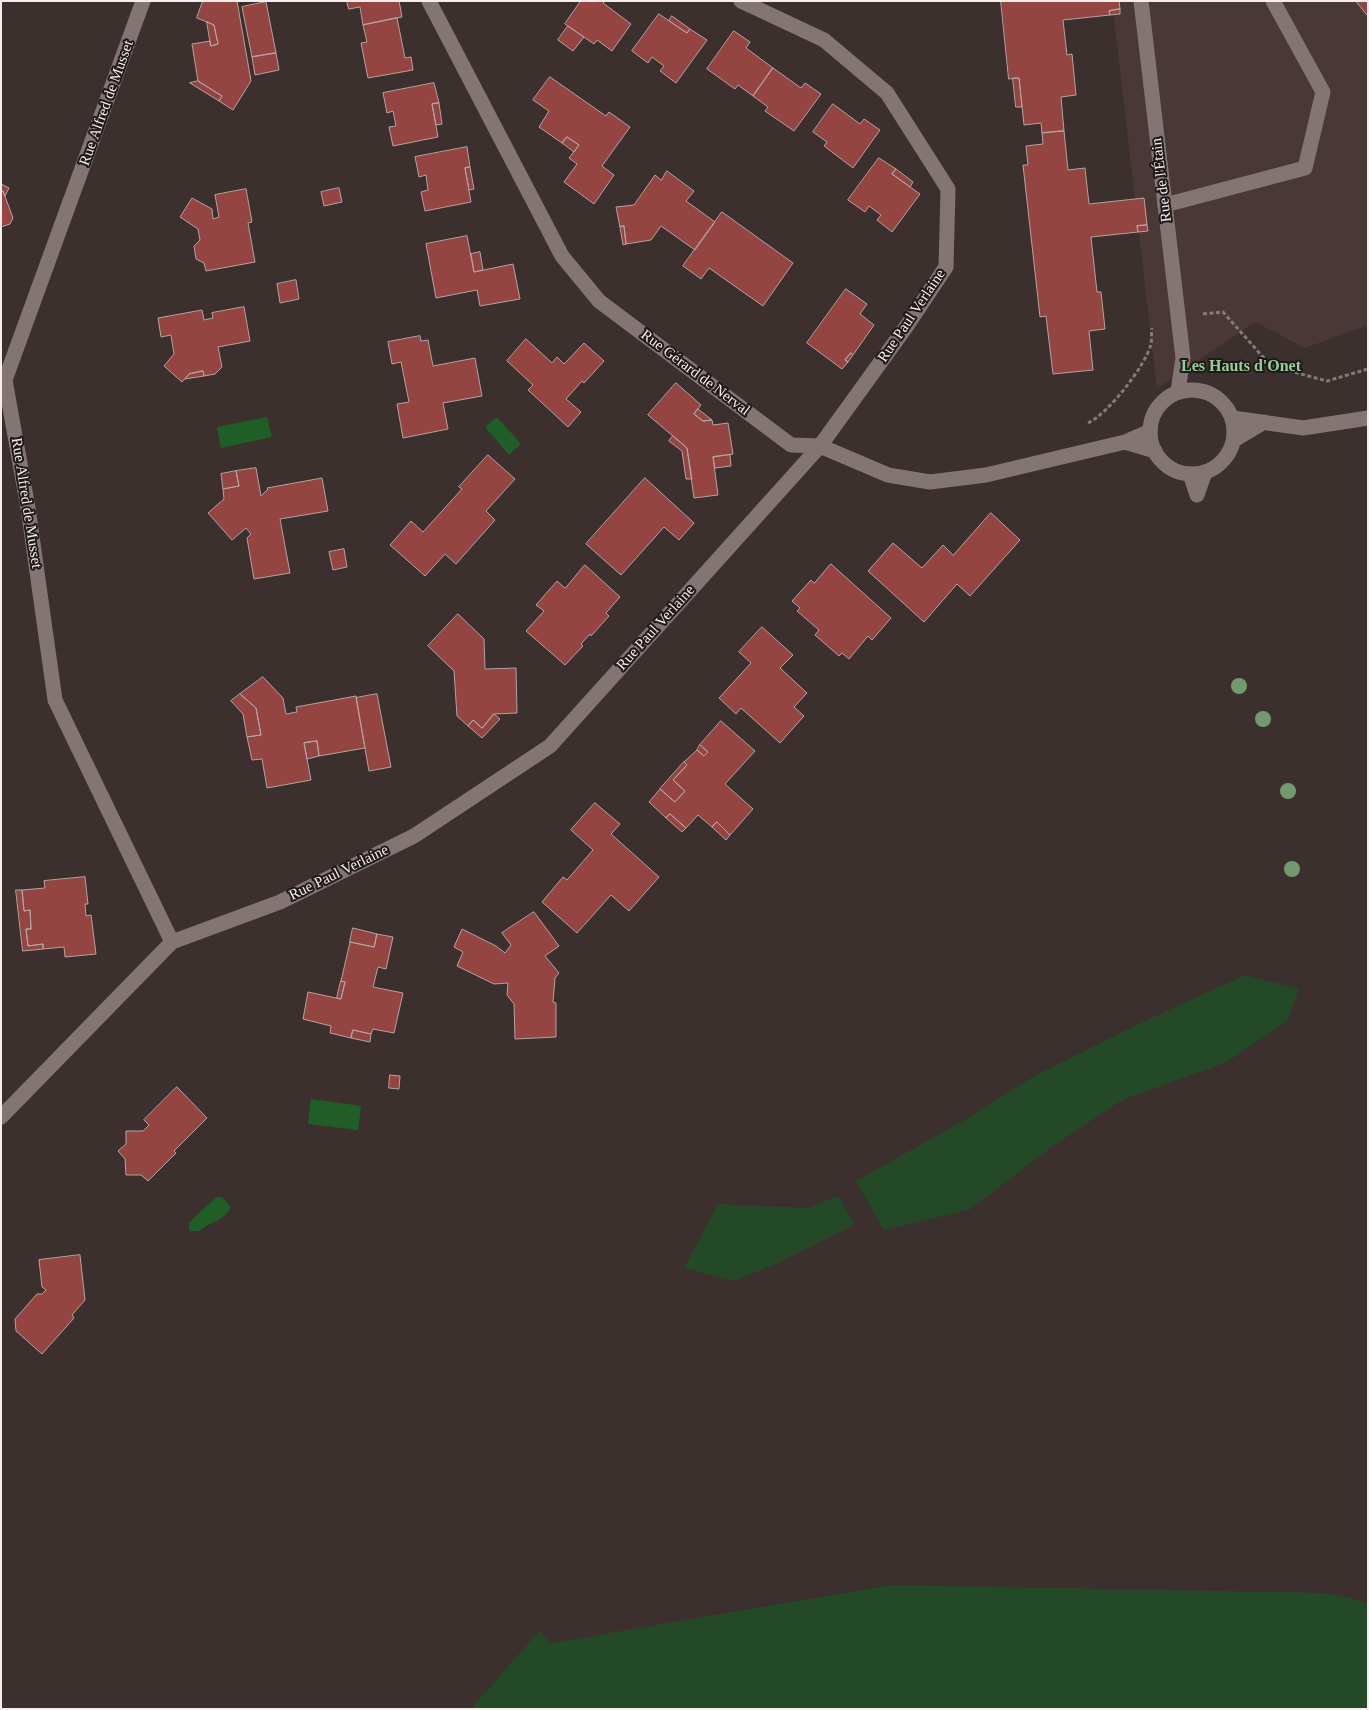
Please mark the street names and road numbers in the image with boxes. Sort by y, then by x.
street label: Rue Alfred de Musset [76,38,138,168]
street label: Rue de l'Étain [1148,137,1176,223]
street label: Rue Paul Verlaine [874,266,950,366]
street label: Rue Gérard de Nerval [637,326,753,420]
street label: Rue Alfred de Musset [7,436,45,570]
street label: Rue Paul Verlaine [613,582,699,674]
street label: Rue Paul Verlaine [286,841,392,905]

